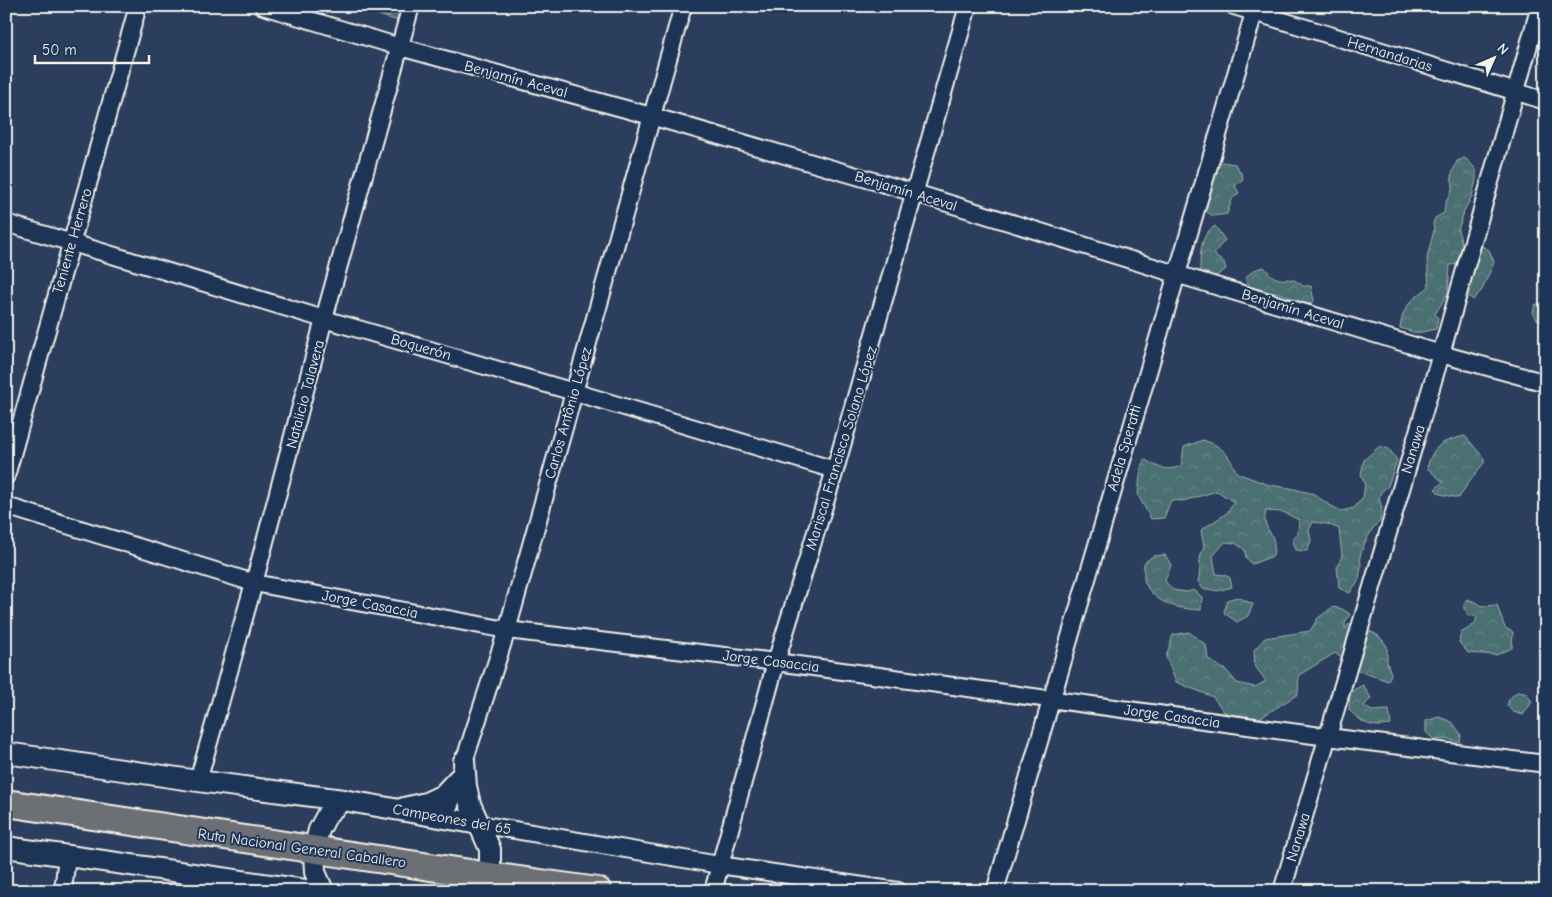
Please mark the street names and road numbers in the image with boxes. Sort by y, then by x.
street label: Hernandarias [1345,33,1435,75]
street label: Benjamín Aceval [462,57,570,101]
street label: Benjamín Aceval [853,167,959,215]
street label: Teniente Herrero [48,186,96,296]
street label: Benjamín Aceval [1240,285,1346,333]
street label: Boquerón [389,330,453,364]
street label: Natalicio Talavera [282,338,328,450]
street label: Mariscal Francisco Solano López [801,343,881,552]
street label: Carlos Antônio López [541,345,596,481]
street label: Adela Speratti [1103,403,1145,493]
street label: Nanawa [1397,422,1429,476]
street label: Jorge Casaccia [321,586,419,622]
street label: Jorge Casaccia [722,646,820,676]
street label: Jorge Casaccia [1123,700,1221,732]
street label: Campeones del 65 [391,800,513,838]
street label: Nanawa [1282,810,1314,864]
street label: Ruta Nacional General Caballero [197,824,407,872]

